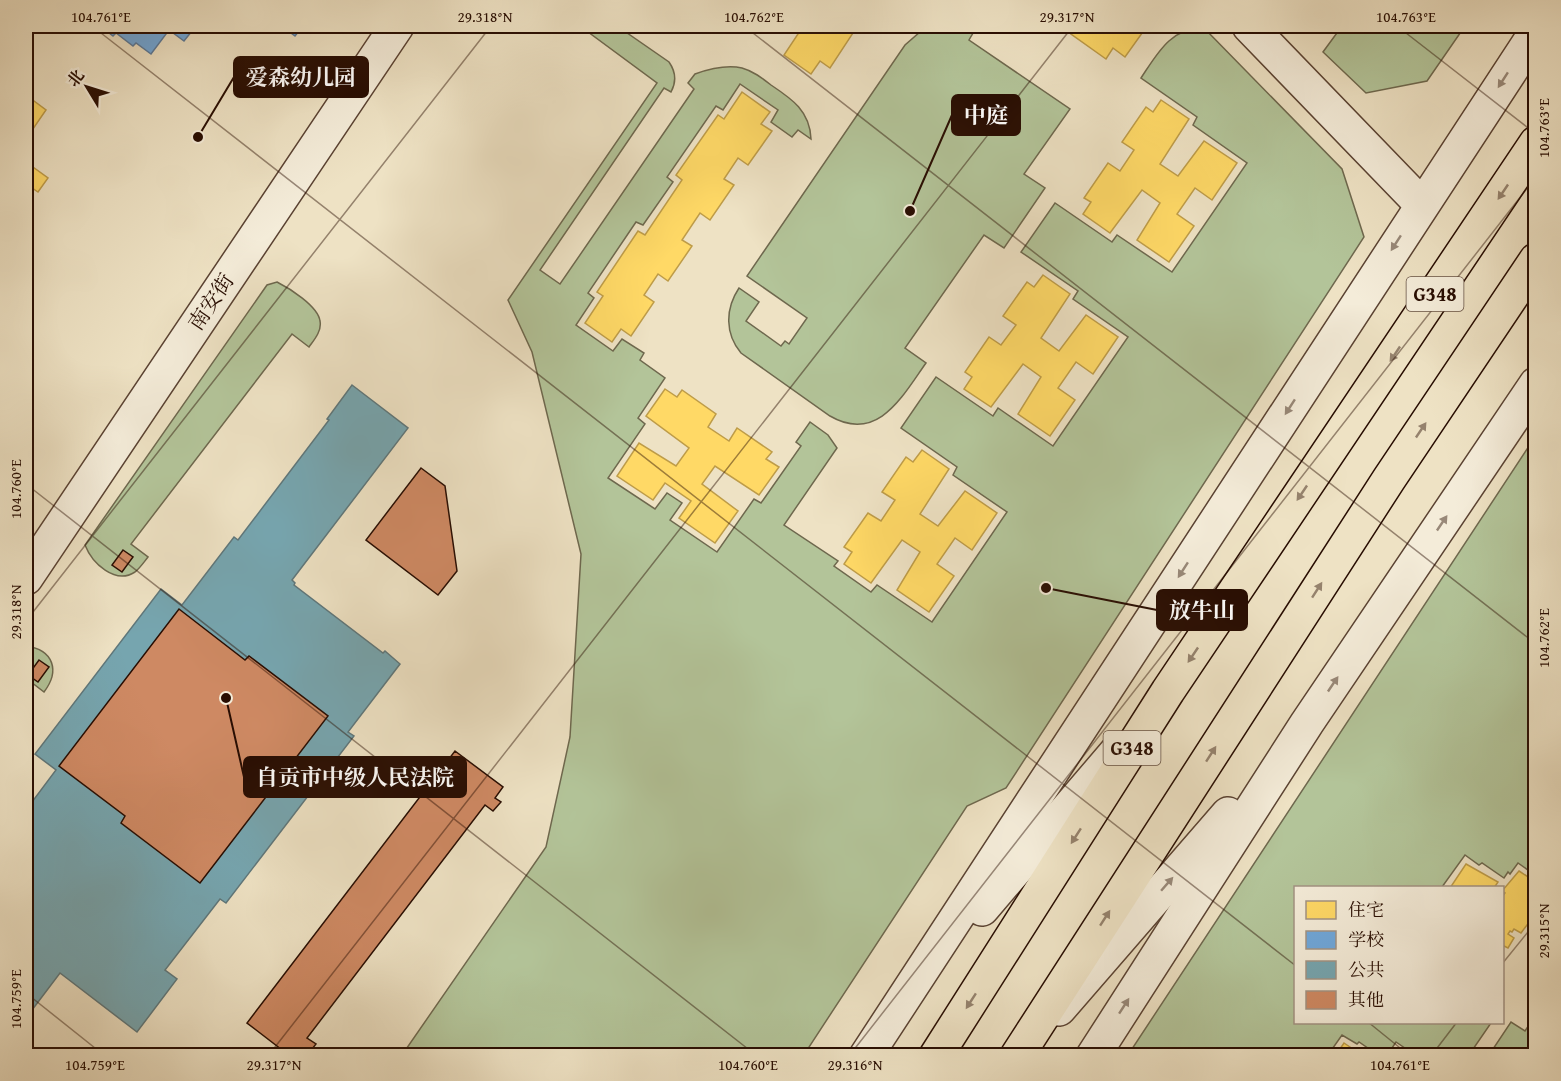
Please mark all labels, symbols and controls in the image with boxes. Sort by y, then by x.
text: 104.761°E [71,6,131,27]
text: 29.318°N [458,6,513,27]
text: 104.762°E [724,6,784,27]
text: 29.317°N [1040,6,1095,27]
text: 104.763°E [1376,6,1436,27]
north arrow [57,57,117,117]
callout: 爱森幼儿园 [234,57,368,97]
text: 爱森幼儿园 [246,61,356,93]
text: 北 [61,64,90,91]
one-way arrow [1498,72,1509,89]
callout: 中庭 [952,95,1020,135]
text: 104.763°E [1533,98,1554,158]
text: 中庭 [964,99,1008,131]
one-way arrow [1497,183,1509,199]
one-way arrow [1391,235,1402,252]
street label: 南安街 [180,267,241,337]
road number: G348 [1406,277,1464,311]
one-way arrow [1390,346,1401,362]
one-way arrow [1284,399,1295,415]
one-way arrow [1416,422,1427,439]
text: 104.760°E [5,459,26,519]
one-way arrow [1296,485,1308,501]
one-way arrow [1436,515,1448,531]
one-way arrow [1178,562,1189,578]
one-way arrow [1311,583,1323,599]
text: 29.318°N [5,584,26,639]
callout: 放牛山 [1157,590,1247,630]
text: 放牛山 [1169,594,1235,626]
text: 104.762°E [1533,608,1554,668]
one-way arrow [1188,647,1199,663]
one-way arrow [1327,677,1339,693]
road number: G348 [1104,731,1160,765]
one-way arrow [1205,746,1216,762]
callout: 自贡市中级人民法院 [244,757,466,797]
text: 自贡市中级人民法院 [256,761,454,793]
one-way arrow [1070,828,1081,844]
one-way arrow [1160,877,1173,892]
legend [1294,886,1504,1024]
text: 住宅 [1348,896,1384,923]
text: 29.315°N [1533,903,1554,958]
one-way arrow [1100,910,1111,926]
text: 学校 [1348,926,1384,953]
text: 公共 [1348,956,1384,983]
text: 104.759°E [5,969,26,1029]
text: 其他 [1348,986,1384,1013]
one-way arrow [965,992,976,1009]
one-way arrow [1119,998,1130,1015]
text: 104.759°E [65,1054,125,1075]
text: 29.317°N [247,1054,302,1075]
text: 104.760°E [718,1054,778,1075]
text: 29.316°N [828,1054,883,1075]
text: 104.761°E [1370,1054,1430,1075]

